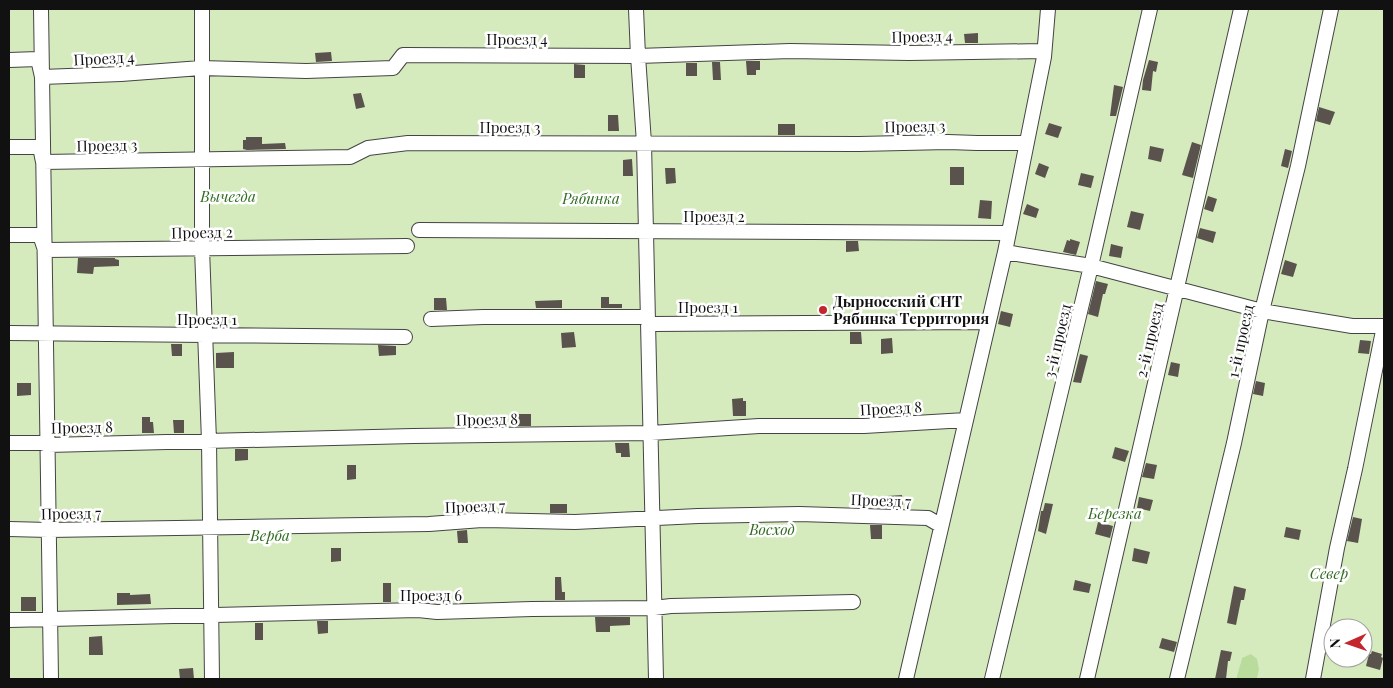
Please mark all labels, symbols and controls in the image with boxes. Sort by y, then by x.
street label: Проезд 4 [891,25,953,47]
street label: Проезд 4 [486,29,548,49]
street label: Проезд 4 [73,46,135,70]
street label: Проезд 3 [884,115,946,137]
street label: Проезд 3 [479,117,541,137]
street label: Проезд 3 [76,134,138,156]
park label: Вычегда [199,186,256,206]
park label: Рябинка [561,188,620,208]
street label: Проезд 2 [683,206,745,226]
street label: Проезд 2 [171,221,233,243]
place label: Дырносский СНТ Рябинка Территория [833,291,990,328]
street label: Проезд 1 [678,297,738,317]
street label: 2-й проезд [1131,300,1167,379]
street label: 3-й проезд [1039,302,1075,380]
street label: 1-й проезд [1222,302,1258,380]
marker: Дырносский СНТ Рябинка Территория [817,304,829,316]
street label: Проезд 1 [177,309,237,329]
street label: Проезд 8 [859,396,923,420]
street label: Проезд 8 [456,408,518,430]
street label: Проезд 8 [51,416,113,438]
street label: Проезд 7 [850,489,912,511]
street label: Проезд 7 [444,495,506,517]
street label: Проезд 7 [41,502,101,524]
park label: Березка [1087,503,1142,523]
park label: Восход [748,519,795,539]
park label: Верба [249,525,290,545]
park label: Север [1310,563,1348,583]
street label: Проезд 6 [400,585,462,605]
north arrow [1323,618,1373,668]
text: N [1325,638,1344,649]

